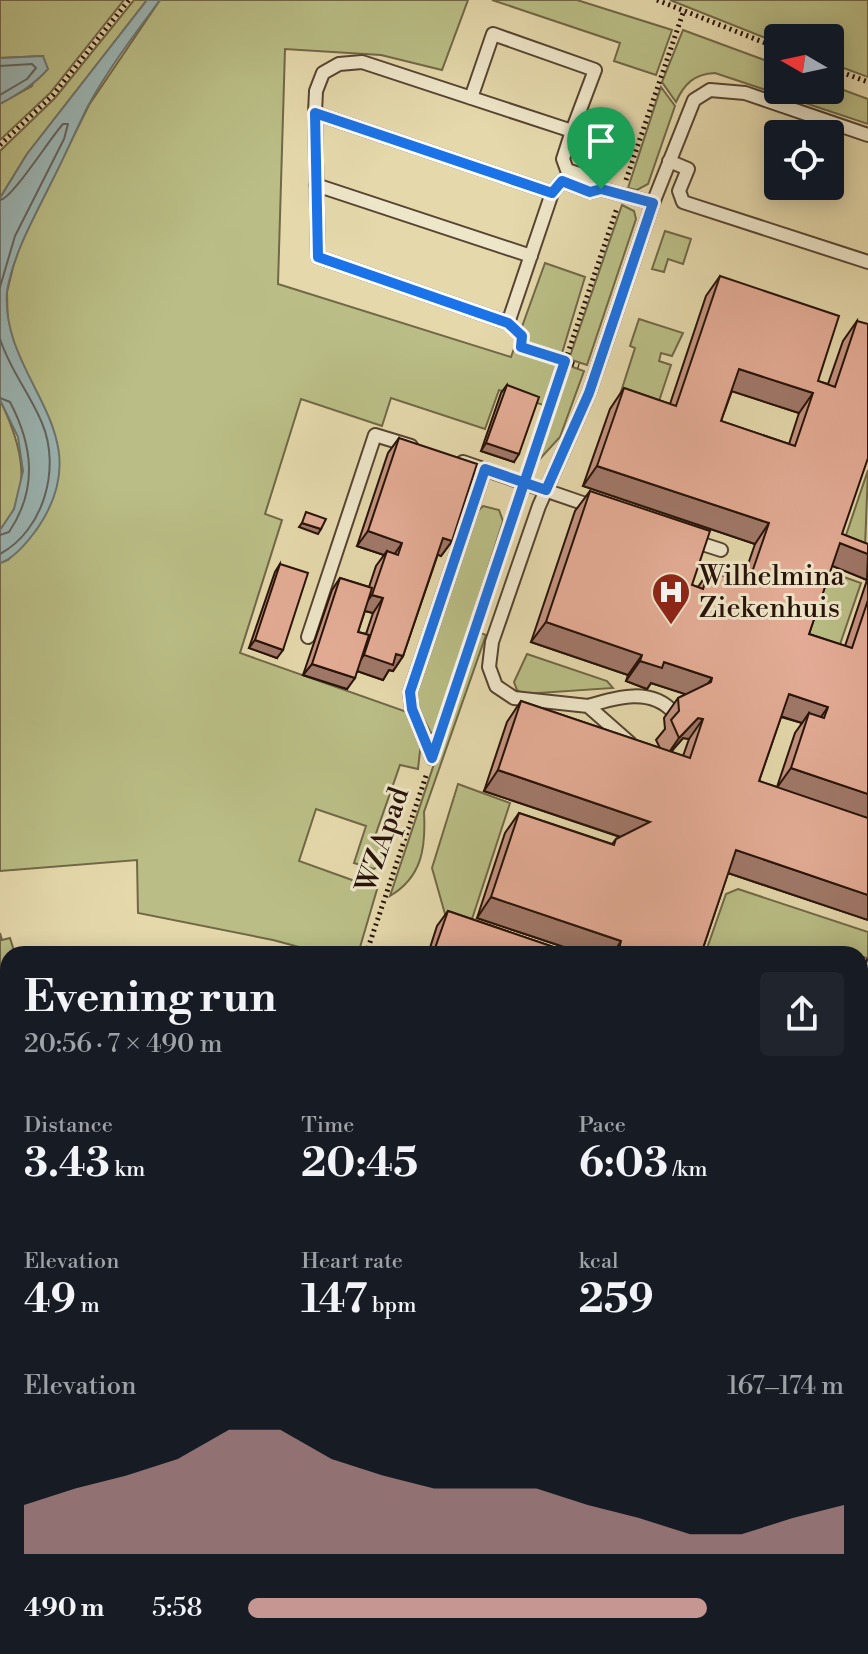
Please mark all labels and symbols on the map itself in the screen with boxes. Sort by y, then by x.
north arrow [764,24,844,104]
pin [567,107,635,189]
place label: Wilhelmina Ziekenhuis [698,559,845,626]
hospital icon: Wilhelmina Ziekenhuis [650,571,692,626]
street label: WZApad [348,783,417,898]

